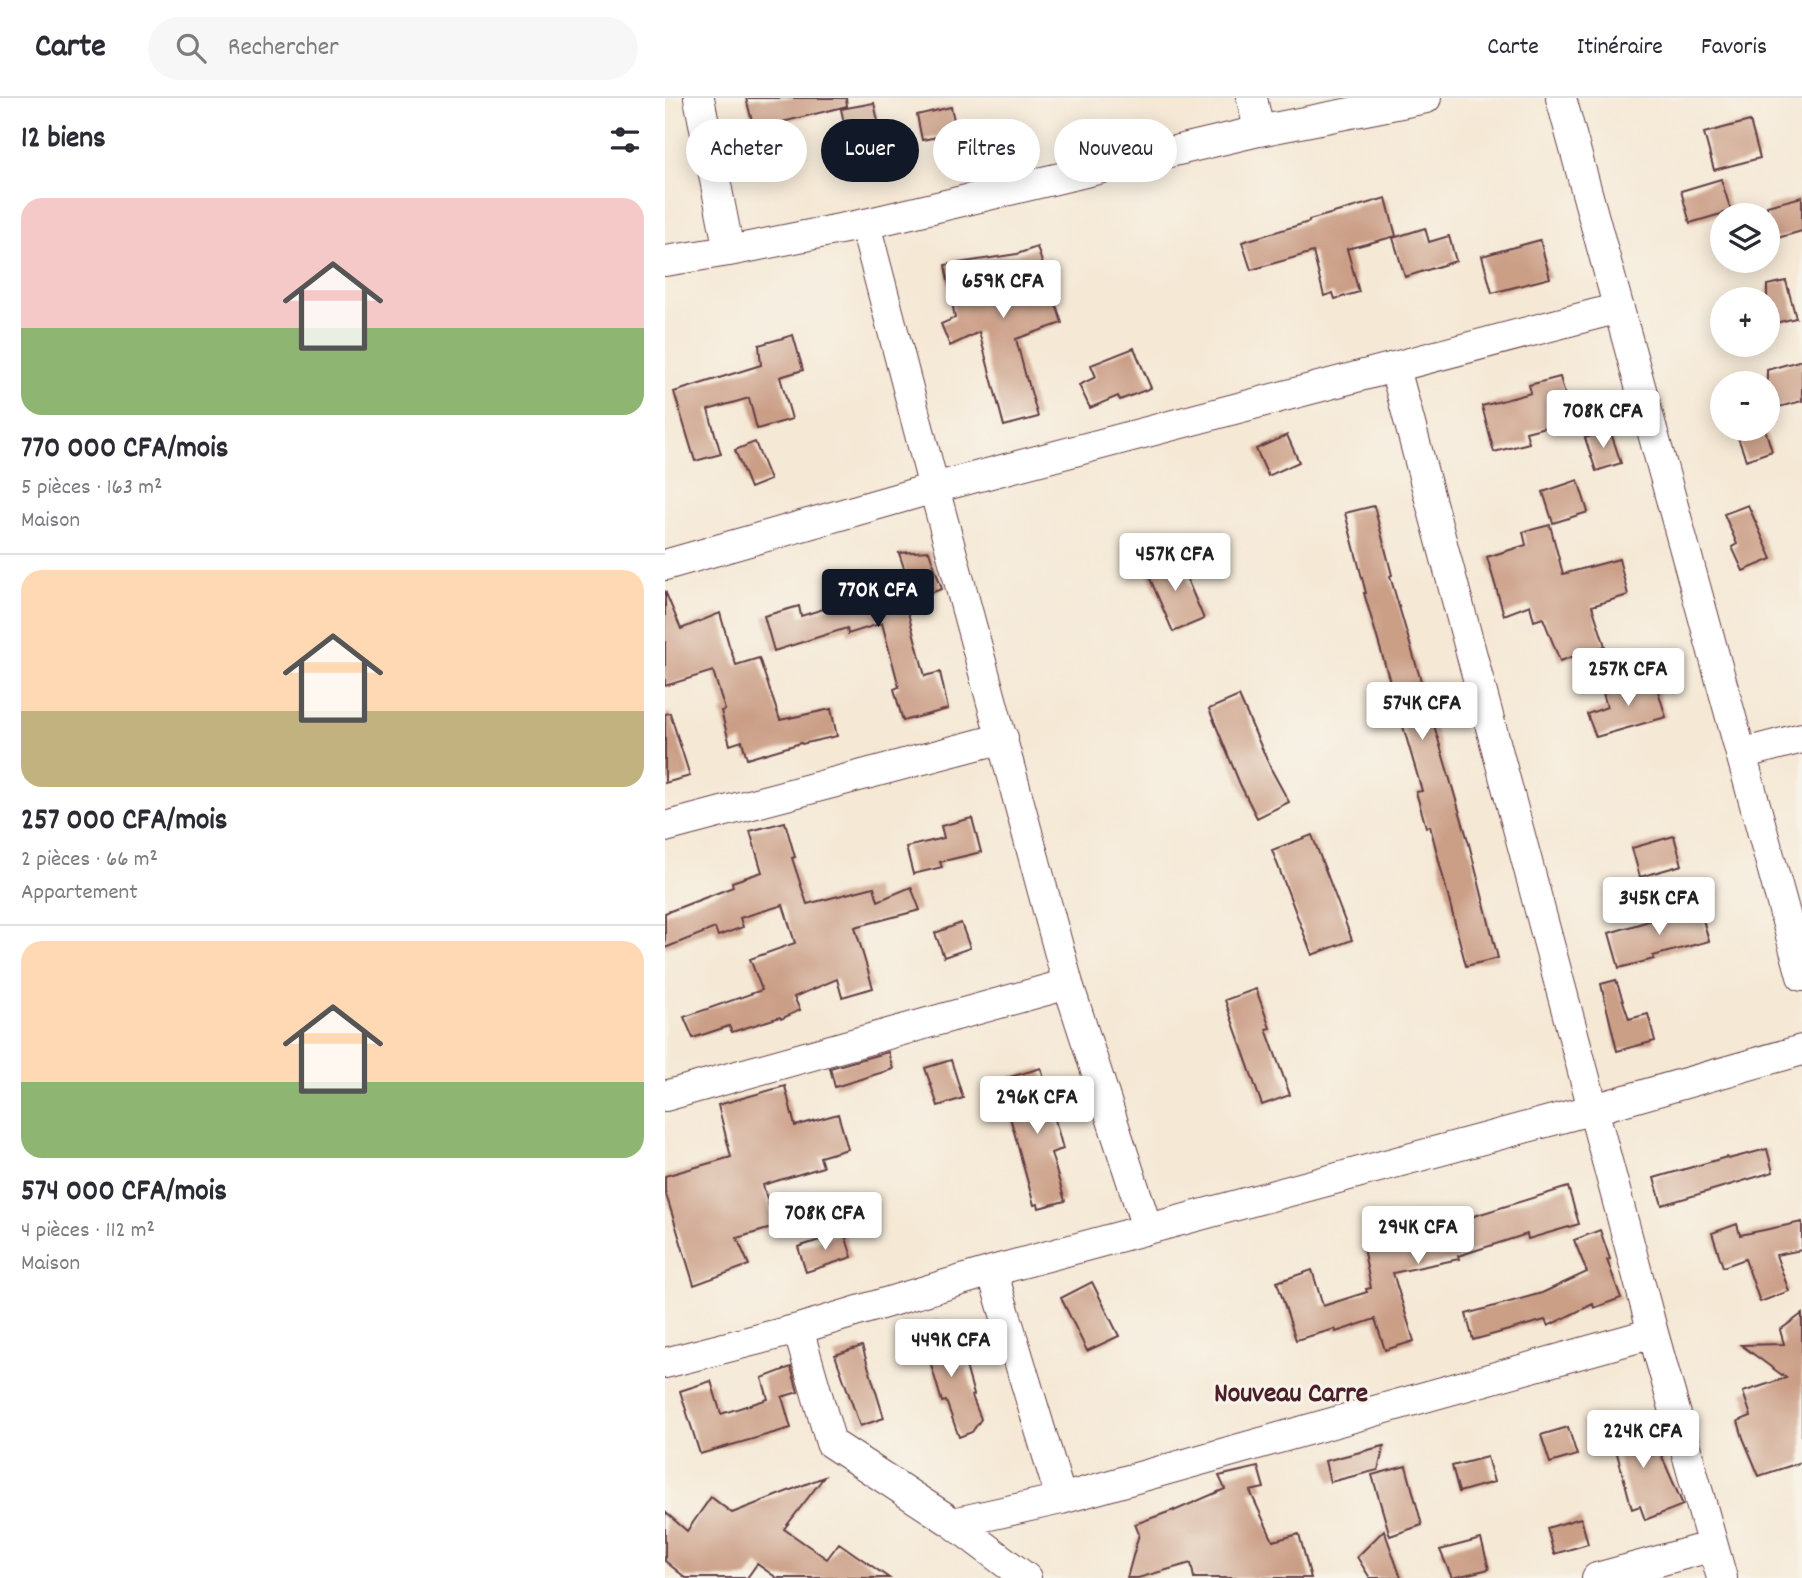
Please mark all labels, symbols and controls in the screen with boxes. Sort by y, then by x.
search box [148,17,638,80]
text: Carte [35,25,106,72]
icon: search [172,29,210,67]
text: Rechercher [228,30,339,67]
text: Carte [1487,31,1539,65]
text: Itinéraire [1577,31,1663,65]
text: Favoris [1701,31,1767,65]
text: 12 biens [21,119,106,162]
chip: Acheter [686,119,807,182]
chip: Louer [821,119,919,182]
chip: Filtres [933,119,1040,182]
chip: Nouveau [1054,119,1177,182]
icon: filters [606,121,644,159]
map controls [1710,203,1780,441]
button: layers [1710,203,1780,273]
icon: home [270,243,396,369]
pin: 659K CFA [931,260,1075,320]
text: 659K CFA [962,266,1044,299]
button: + [1710,287,1780,357]
button: − [1710,371,1780,441]
pin: 708K CFA [1531,390,1675,450]
text: 708K CFA [1563,396,1643,429]
text: 770 000 CFA/mois [21,429,228,472]
text: 5 pièces · 163 m² [21,472,162,505]
text: Maison [21,505,80,538]
pin: 457K CFA [1103,533,1247,593]
text: 457K CFA [1135,539,1215,572]
pin: 770K CFA [806,570,950,629]
text: 770K CFA [838,575,918,608]
icon: home [270,615,396,741]
pin: 257K CFA [1556,648,1700,708]
text: 257K CFA [1588,654,1668,687]
pin: 574K CFA [1350,682,1494,742]
text: 574K CFA [1382,688,1462,721]
text: 257 000 CFA/mois [21,801,228,844]
text: 2 pièces · 66 m² [21,844,158,877]
text: Appartement [21,877,138,910]
pin: 345K CFA [1587,878,1731,937]
text: 345K CFA [1619,883,1699,916]
icon: home [270,986,396,1112]
pin: 296K CFA [965,1076,1109,1136]
text: 296K CFA [996,1082,1078,1115]
text: 574 000 CFA/mois [21,1172,227,1215]
pin: 708K CFA [753,1192,897,1252]
text: 708K CFA [785,1198,865,1231]
pin: 294K CFA [1346,1206,1490,1266]
text: 294K CFA [1378,1212,1458,1245]
text: 4 pièces · 112 m² [21,1215,155,1248]
text: Maison [21,1248,80,1281]
pin: 449K CFA [879,1320,1023,1379]
text: 449K CFA [911,1325,991,1358]
district label: Nouveau Carre [1214,1376,1368,1416]
pin: 224K CFA [1571,1410,1715,1470]
text: 224K CFA [1603,1416,1683,1449]

